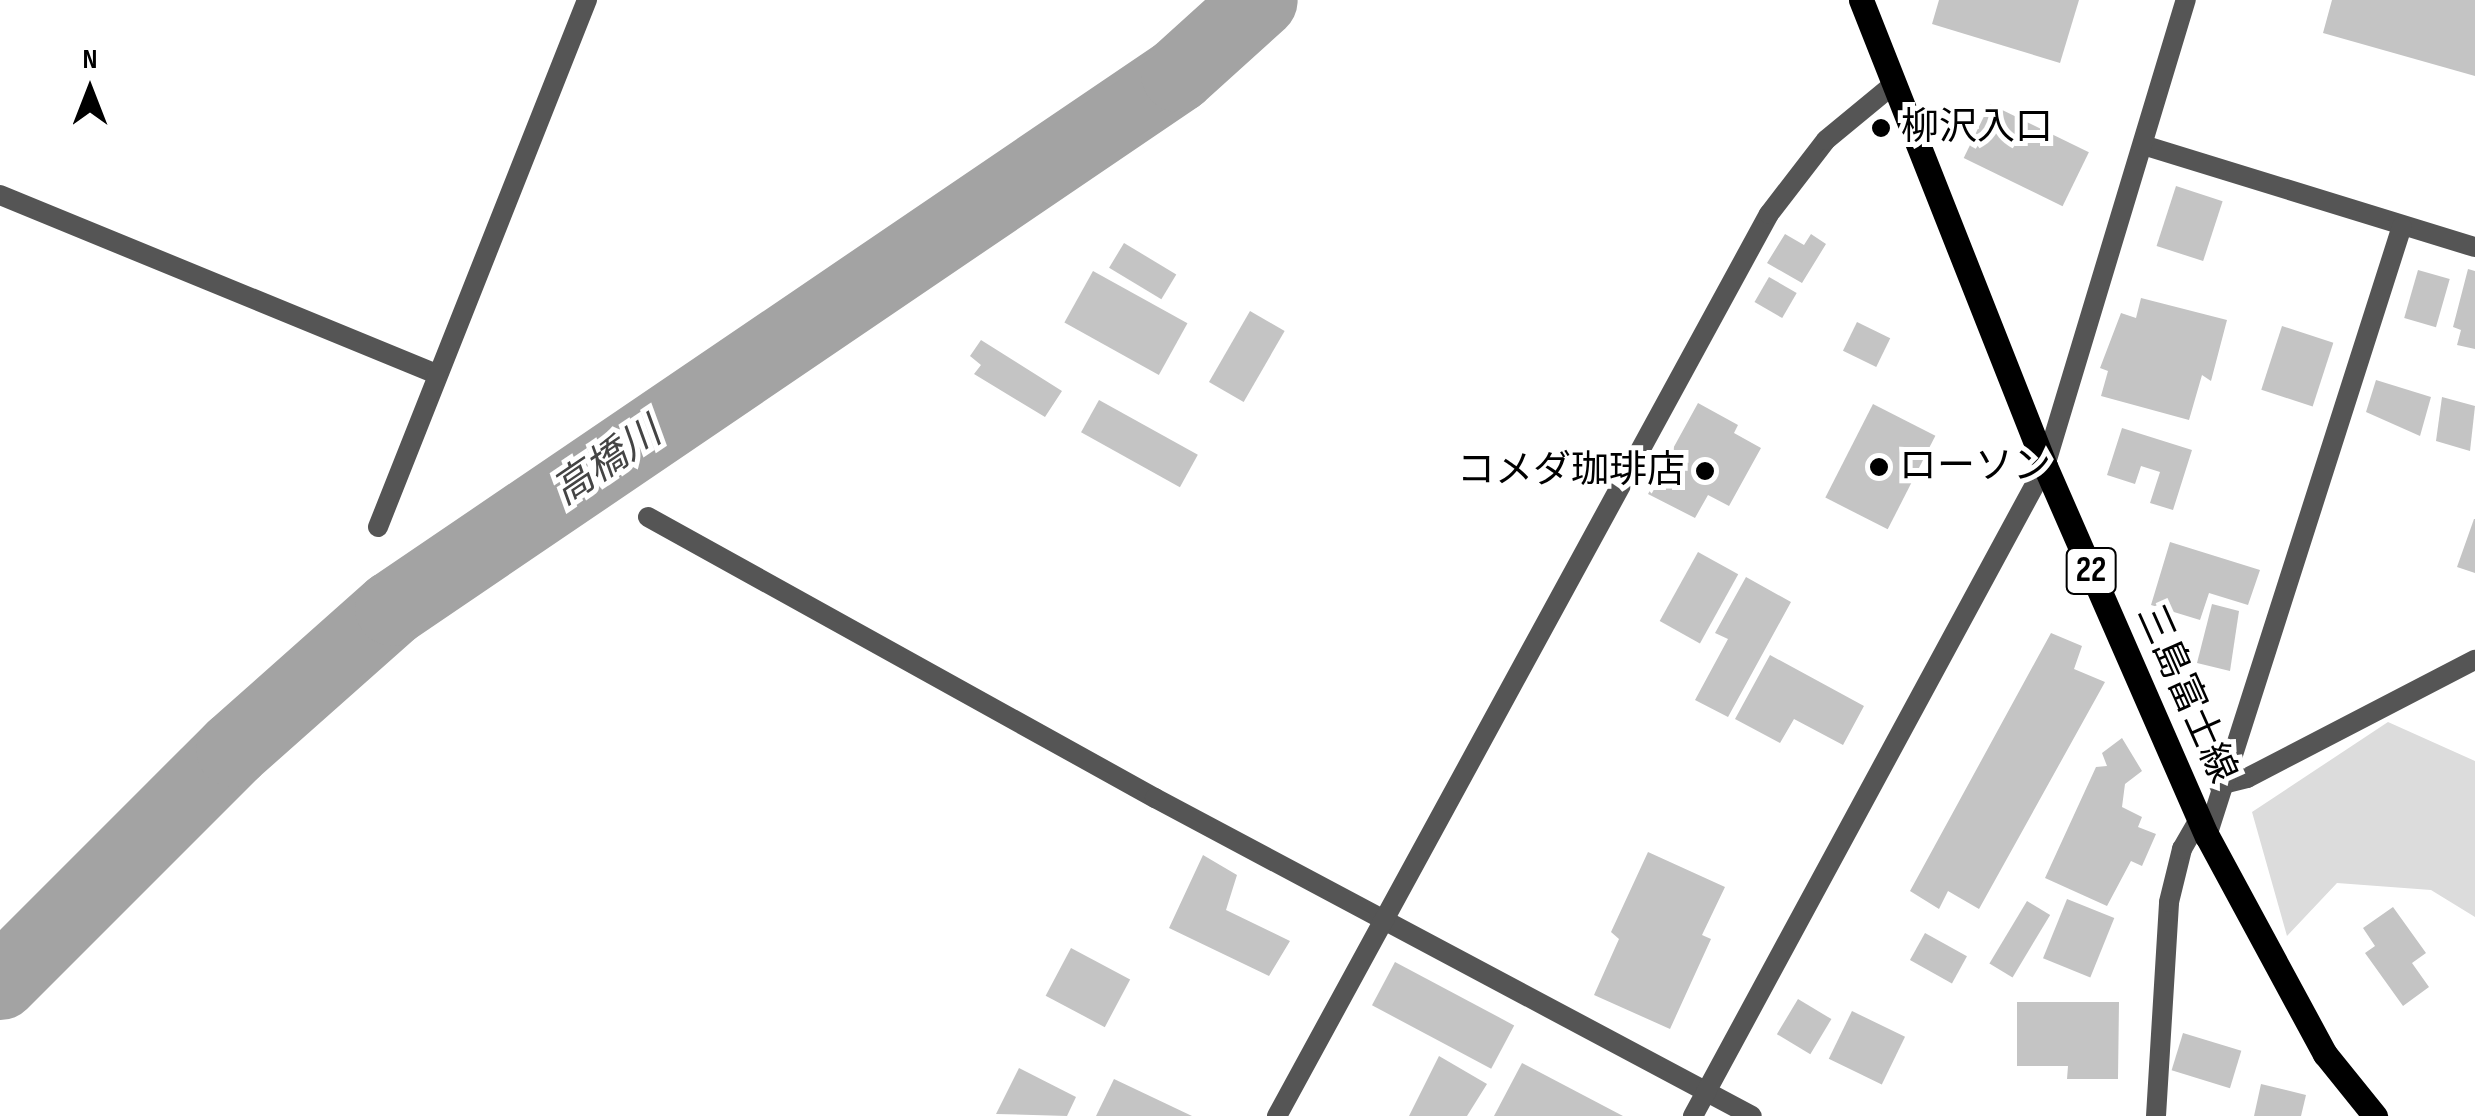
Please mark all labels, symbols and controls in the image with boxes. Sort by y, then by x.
north arrow [40,40,140,140]
text: N [83,43,97,76]
place label: 柳沢入口 [1901,105,2053,151]
marker: 柳沢入口 [1870,117,1892,139]
water label: 高橋川 [544,409,670,515]
place label: ローソン [1899,444,2051,490]
place label: コメダ珈琲店 [1457,448,1685,494]
marker: ローソン [1868,456,1890,478]
marker: コメダ珈琲店 [1694,460,1716,482]
road number: 22 [2064,541,2118,601]
street label: 三島富士線 [2127,598,2245,790]

